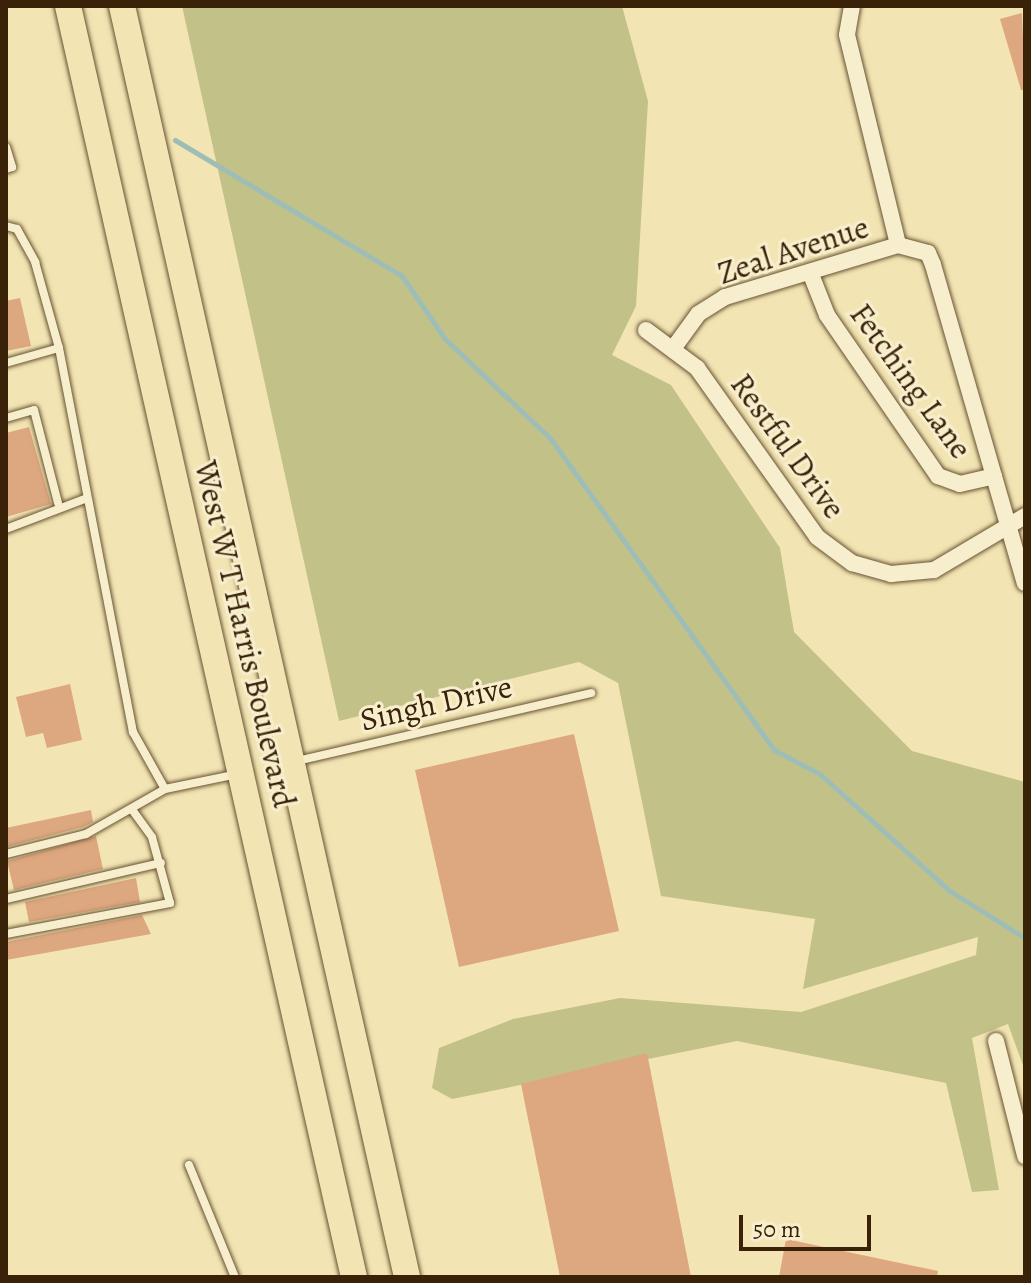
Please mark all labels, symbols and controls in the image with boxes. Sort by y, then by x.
street label: Zeal Avenue [713,208,873,292]
street label: Fetching Lane [842,296,980,466]
street label: Restful Drive [722,366,854,526]
street label: West W T Harris Boulevard [186,457,304,811]
street label: Singh Drive [356,667,516,739]
scale bar [743,1199,875,1249]
text: 50 m [753,1213,801,1245]

